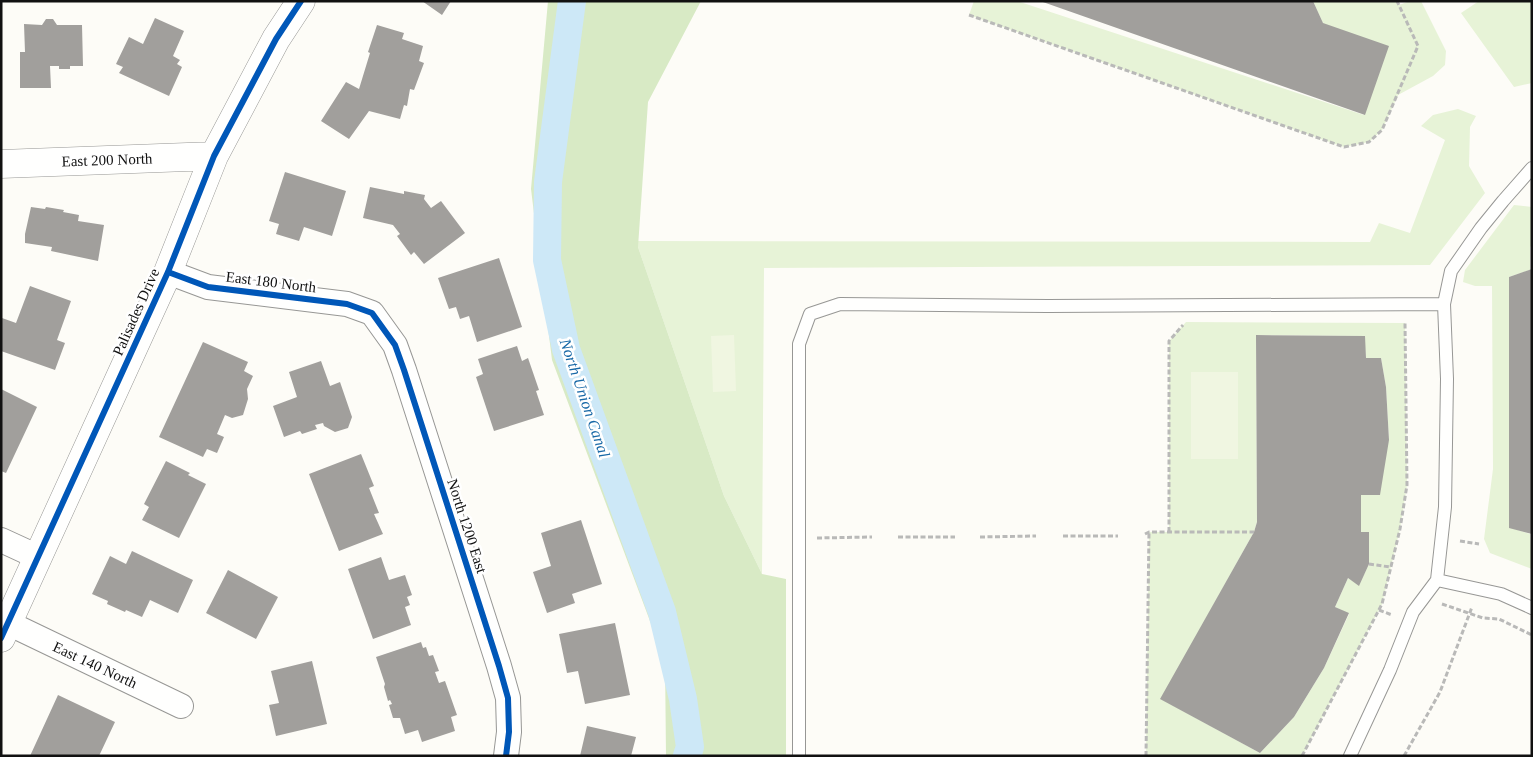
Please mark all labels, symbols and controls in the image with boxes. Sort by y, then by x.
street label: East 200 North [61,150,153,170]
street label: Palisades Drive [110,266,163,358]
street label: East 180 North [225,269,318,296]
water label: North Union Canal [556,335,613,460]
street label: North 1200 East [444,477,490,576]
street label: East 140 North [50,639,140,692]

